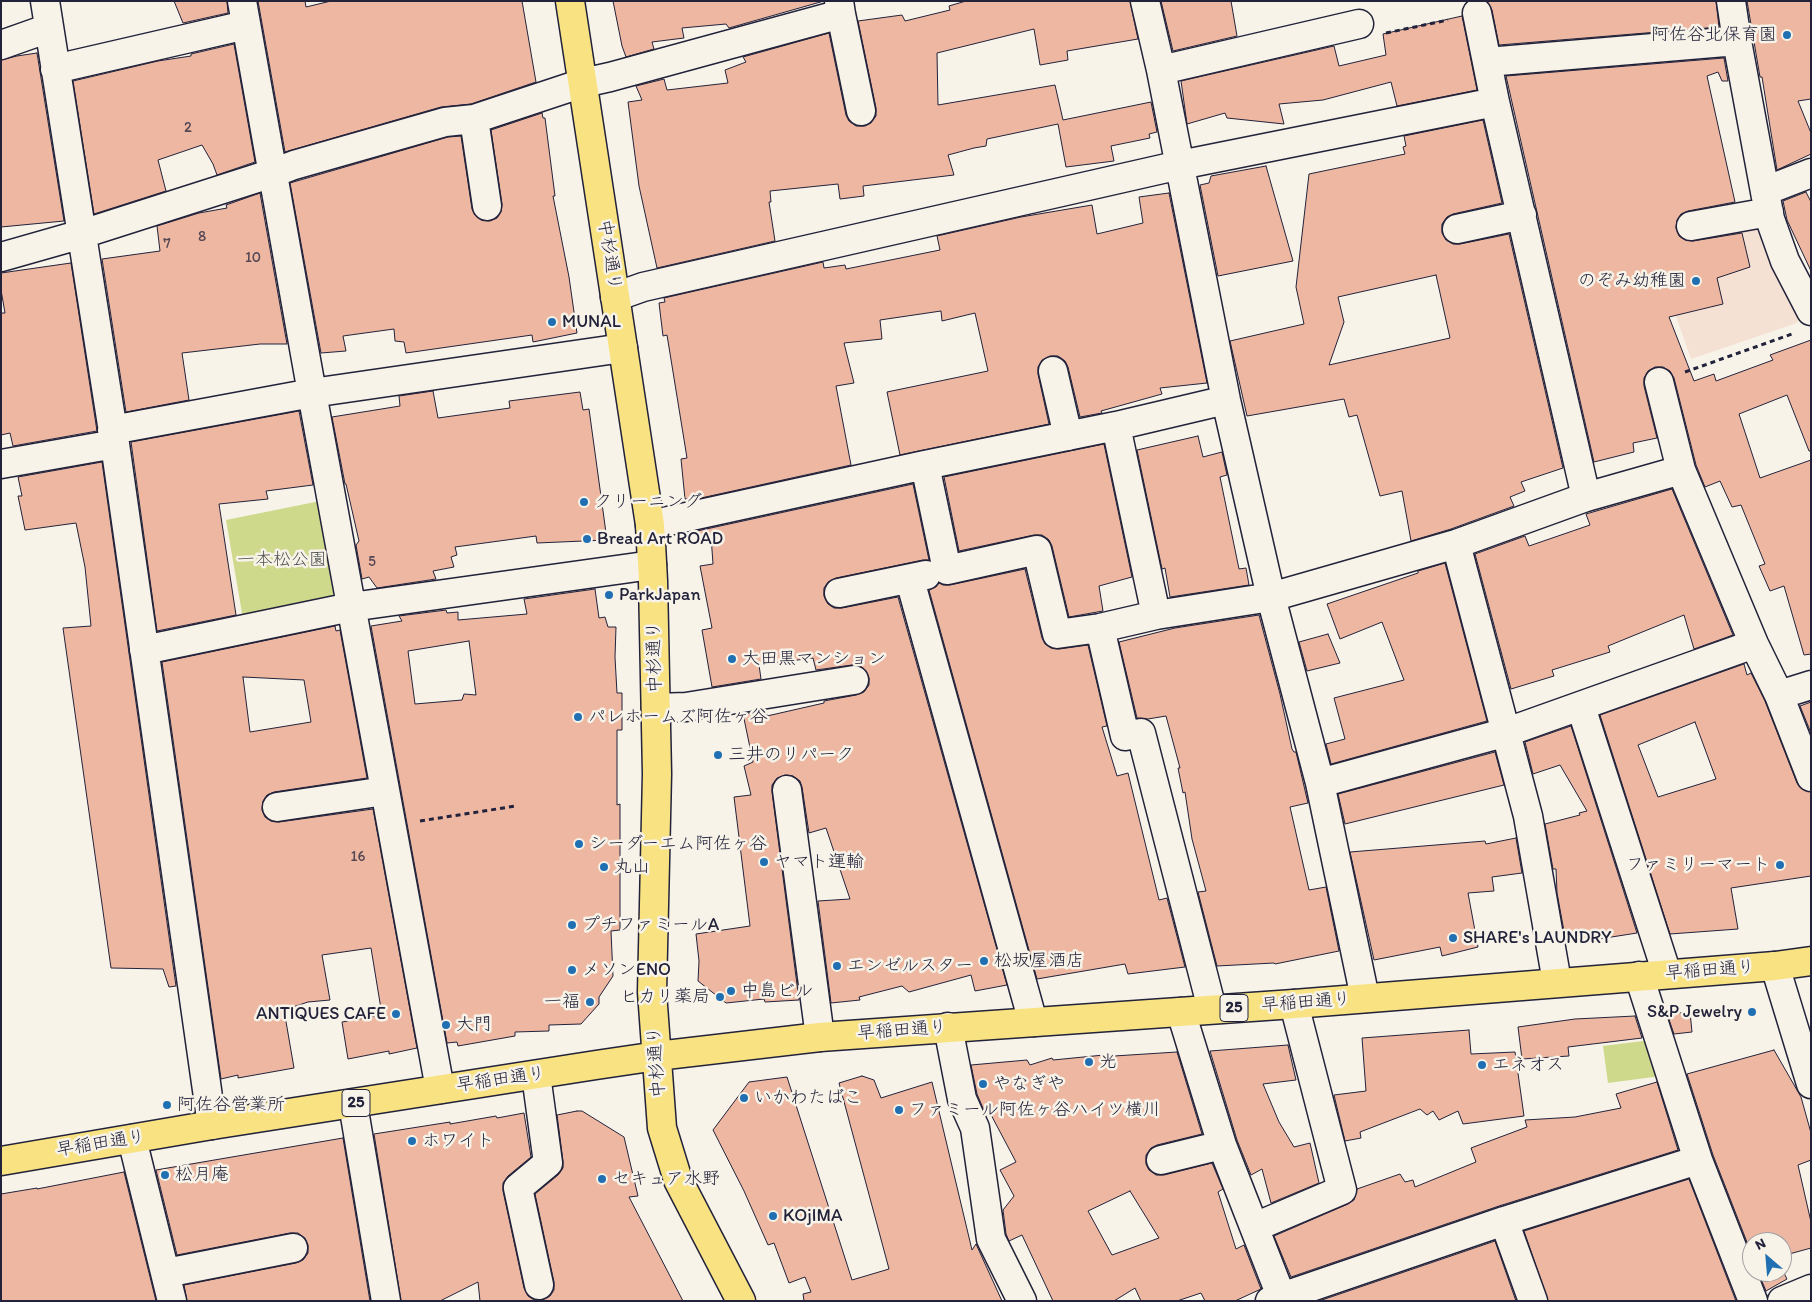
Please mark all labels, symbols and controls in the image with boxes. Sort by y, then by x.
place label: 阿佐谷北保育園 [1651,24,1777,46]
marker: 阿佐谷北保育園 [1781,29,1793,41]
house number: 2 [184,119,192,137]
street label: 中杉通り [593,218,625,292]
house number: 8 [198,228,206,246]
house number: 7 [163,235,171,253]
house number: 10 [245,249,261,267]
place label: のぞみ幼稚園 [1578,270,1686,292]
marker: のぞみ幼稚園 [1690,275,1702,287]
place label: MUNAL [562,311,621,333]
marker: MUNAL [546,316,558,328]
place label: クリーニング [594,491,702,513]
marker: クリーニング [578,496,590,508]
place label: Bread Art ROAD [597,528,723,550]
marker: Bread Art ROAD [581,533,593,545]
park label: 一本松公園 [237,549,327,571]
house number: 5 [368,553,376,571]
place label: ParkJapan [619,584,701,606]
marker: ParkJapan [603,589,615,601]
street label: 中杉通り [644,621,666,693]
place label: 大田黒マンション [742,648,886,670]
marker: 大田黒マンション [726,653,738,665]
place label: パレホームズ阿佐ヶ谷 [588,706,768,728]
marker: パレホームズ阿佐ヶ谷 [572,711,584,723]
place label: 三井のリパーク [728,744,854,766]
marker: 三井のリパーク [712,749,724,761]
place label: シーダーエム阿佐ヶ谷 [589,833,767,855]
marker: シーダーエム阿佐ヶ谷 [573,838,585,850]
house number: 16 [351,848,365,866]
place label: ヤマト運輸 [774,851,864,873]
place label: ファミリーマート [1626,854,1770,876]
place label: 丸山 [614,856,650,878]
marker: ヤマト運輸 [758,856,770,868]
marker: ファミリーマート [1774,859,1786,871]
marker: 丸山 [598,861,610,873]
place label: プチファミールA [582,914,719,936]
marker: プチファミールA [566,919,578,931]
place label: SHARE's LAUNDRY [1463,927,1611,949]
marker: SHARE's LAUNDRY [1447,932,1459,944]
place label: 松坂屋酒店 [994,950,1084,972]
place label: エンゼルスター [847,955,973,977]
marker: 松坂屋酒店 [978,955,990,967]
street label: 早稲田通り [1664,957,1756,985]
place label: メソンENO [582,959,671,981]
marker: エンゼルスター [831,960,843,972]
marker: メソンENO [566,964,578,976]
place label: 中島ビル [741,980,813,1002]
marker: 中島ビル [725,985,737,997]
place label: ヒカリ薬局 [620,986,710,1008]
street label: 早稲田通り [1260,989,1352,1017]
place label: 一福 [544,991,580,1013]
marker: ヒカリ薬局 [714,991,726,1003]
road number: 25 [1220,994,1248,1021]
marker: 一福 [584,996,596,1008]
place label: S&P Jewelry [1647,1001,1742,1023]
place label: ANTIQUES CAFE [256,1003,386,1025]
marker: S&P Jewelry [1746,1006,1758,1018]
marker: ANTIQUES CAFE [390,1008,402,1020]
place label: 大門 [456,1014,492,1036]
street label: 早稲田通り [856,1017,948,1045]
marker: 大門 [440,1019,452,1031]
street label: 中杉通り [644,1025,670,1099]
place label: 光 [1099,1051,1117,1073]
place label: エネオス [1492,1054,1564,1076]
marker: 光 [1083,1056,1095,1068]
marker: エネオス [1476,1059,1488,1071]
street label: 早稲田通り [455,1063,547,1097]
place label: やなぎや [993,1073,1065,1095]
marker: やなぎや [977,1078,989,1090]
place label: いかわたばこ [754,1087,862,1109]
road number: 25 [342,1090,370,1116]
marker: いかわたばこ [738,1092,750,1104]
place label: 阿佐谷営業所 [177,1094,285,1116]
marker: 阿佐谷営業所 [161,1099,173,1111]
place label: ファミール阿佐ヶ谷ハイツ横川 [909,1099,1161,1121]
marker: ファミール阿佐ヶ谷ハイツ横川 [893,1104,905,1116]
street label: 早稲田通り [55,1126,147,1162]
place label: ホワイト [422,1130,494,1152]
marker: ホワイト [406,1135,418,1147]
place label: 松月庵 [175,1164,229,1186]
place label: セキュア水野 [612,1168,720,1190]
marker: 松月庵 [159,1169,171,1181]
marker: セキュア水野 [596,1173,608,1185]
place label: KOjIMA [783,1205,842,1227]
marker: KOjIMA [767,1210,779,1222]
north arrow [1742,1232,1792,1282]
text: N [1752,1234,1768,1254]

